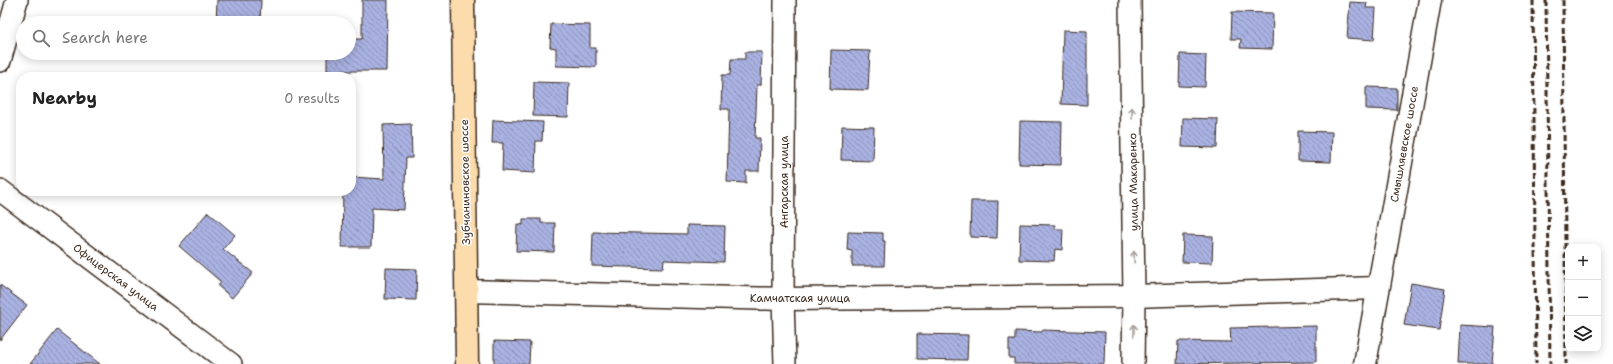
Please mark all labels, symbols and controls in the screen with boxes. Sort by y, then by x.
search box [16,16,356,60]
icon: search [30,27,52,49]
text: Search here [62,28,148,48]
street label: Смышляевское шоссе [1387,85,1422,203]
text: Nearby [32,87,97,109]
text: 0 results [284,90,340,107]
one-way arrow [1128,107,1135,120]
street label: Зубчаниновское шоссе [457,119,474,245]
street label: улица Макаренко [1125,133,1142,231]
street label: Ангарская улица [777,136,792,228]
street label: Офицерская улица [70,240,162,315]
map controls [1565,244,1601,352]
button: + [1565,244,1601,280]
one-way arrow [1130,251,1137,264]
button: − [1565,280,1601,316]
street label: Камчатская улица [750,291,850,306]
button: layers [1565,316,1601,352]
one-way arrow [1130,324,1138,337]

